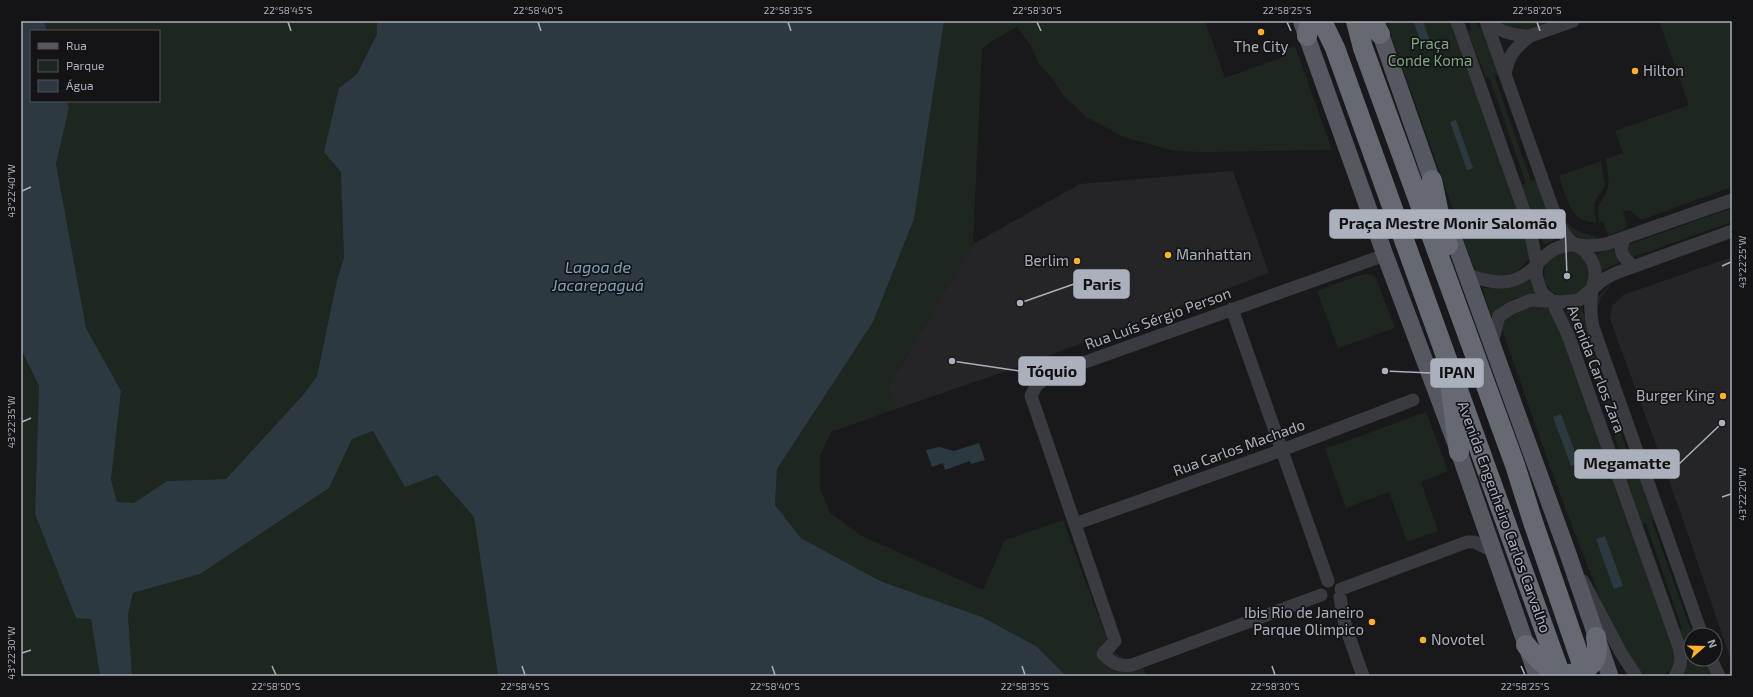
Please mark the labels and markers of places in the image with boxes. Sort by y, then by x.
marker: The City [1256,27,1266,37]
place label: The City [1234,37,1288,55]
place label: Hilton [1643,61,1684,79]
marker: Hilton [1630,66,1640,76]
callout: Praça Mestre Monir Salomão [1330,210,1565,238]
place label: Manhattan [1176,245,1251,263]
marker: Manhattan [1163,250,1173,260]
place label: Berlim [1024,251,1069,269]
marker: Berlim [1072,256,1082,266]
callout: Paris [1074,270,1129,298]
callout: Tóquio [1019,357,1085,385]
callout: IPAN [1431,359,1483,387]
place label: Burger King [1636,386,1716,404]
marker: Burger King [1718,391,1728,401]
callout: Megamatte [1575,450,1679,478]
place label: Ibis Rio de Janeiro Parque Olimpico [1244,603,1364,638]
marker: Ibis Rio de Janeiro Parque Olimpico [1367,617,1377,627]
place label: Novotel [1431,630,1485,648]
marker: Novotel [1418,635,1428,645]

